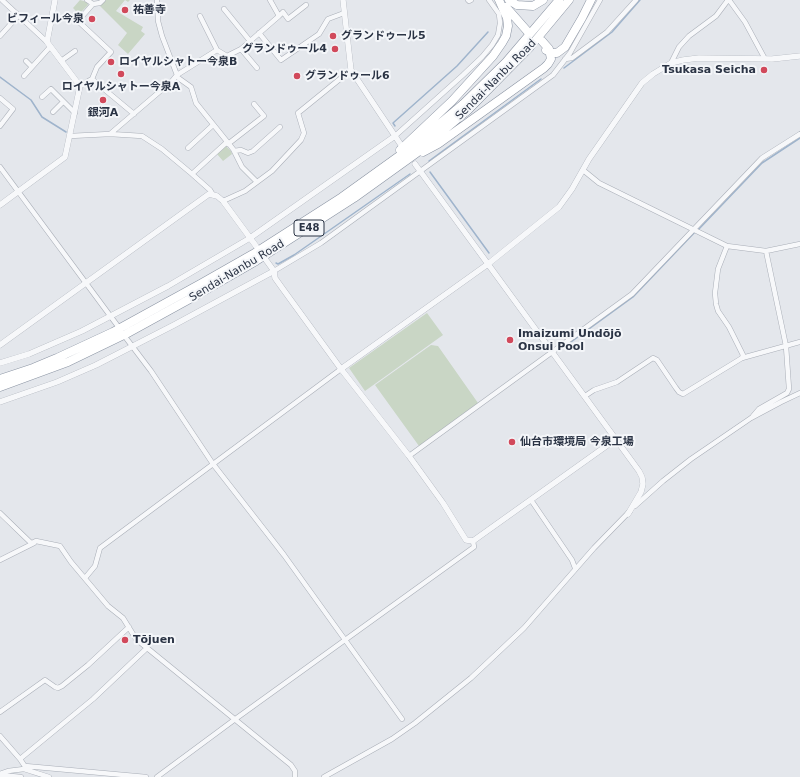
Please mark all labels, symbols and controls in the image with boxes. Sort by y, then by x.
place label: 祐善寺 [133,3,166,17]
marker: 祐善寺 [120,5,130,15]
place label: ビフィール今泉 [7,12,84,26]
marker: ビフィール今泉 [87,14,97,24]
place label: グランドゥール5 [341,29,426,43]
marker: グランドゥール5 [328,31,338,41]
street label: Sendai-Nanbu Road [453,37,539,123]
place label: グランドゥール4 [242,42,327,56]
marker: グランドゥール4 [330,44,340,54]
place label: ロイヤルシャトー今泉B [119,55,237,69]
marker: ロイヤルシャトー今泉B [106,57,116,67]
place label: Tsukasa Seicha [662,63,756,77]
marker: Tsukasa Seicha [759,65,769,75]
marker: ロイヤルシャトー今泉A [116,69,126,79]
place label: グランドゥール6 [305,69,390,83]
marker: グランドゥール6 [292,71,302,81]
place label: ロイヤルシャトー今泉A [62,80,180,94]
marker: 銀河A [98,95,108,105]
place label: 銀河A [88,106,118,120]
road number: E48 [294,220,324,236]
street label: Sendai-Nanbu Road [187,237,287,305]
place label: Imaizumi Undōjō Onsui Pool [518,327,622,353]
marker: Imaizumi Undōjō Onsui Pool [505,335,515,345]
place label: 仙台市環境局 今泉工場 [520,435,634,449]
marker: 仙台市環境局 今泉工場 [507,437,517,447]
place label: Tōjuen [133,633,175,647]
marker: Tōjuen [120,635,130,645]

